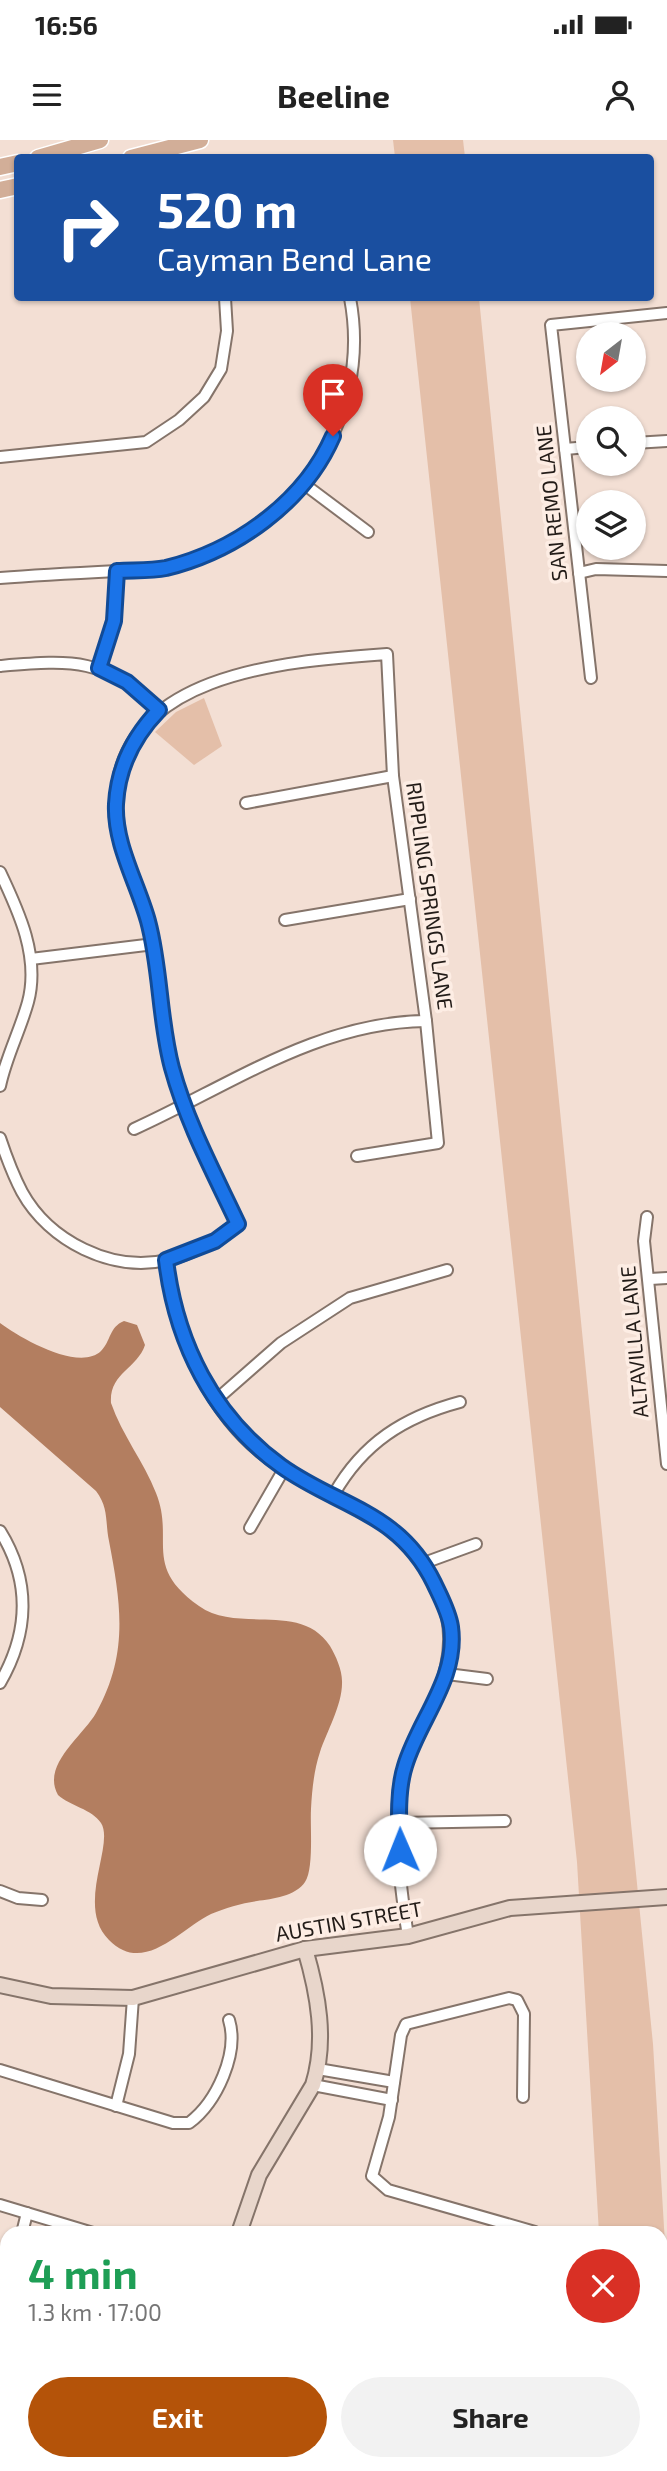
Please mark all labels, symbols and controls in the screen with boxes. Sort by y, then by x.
text: 16:56 [35,9,98,40]
icon: menu [28,76,66,114]
text: Beeline [277,76,390,114]
icon: person [601,76,639,114]
text: 520 m [157,179,297,238]
icon: right [42,182,133,273]
text: Cayman Bend Lane [157,239,432,277]
north arrow [576,322,646,392]
map controls [576,322,646,560]
pin [303,364,363,436]
icon: arrive [314,375,352,413]
button: search [576,406,646,476]
street label: SAN REMO LANE [530,424,571,582]
button: layers [576,490,646,560]
street label: RIPPLING SPRINGS LANE [402,780,459,1011]
street label: ALTAVILLA LANE [614,1265,653,1419]
position arrow [363,1813,437,1887]
street label: AUSTIN STREET [273,1895,424,1946]
text: 4 min [28,2247,138,2297]
button: close [566,2249,640,2323]
text: 1.3 km · 17:00 [28,2298,162,2326]
button: Exit [28,2377,327,2457]
button: Share [341,2377,640,2457]

